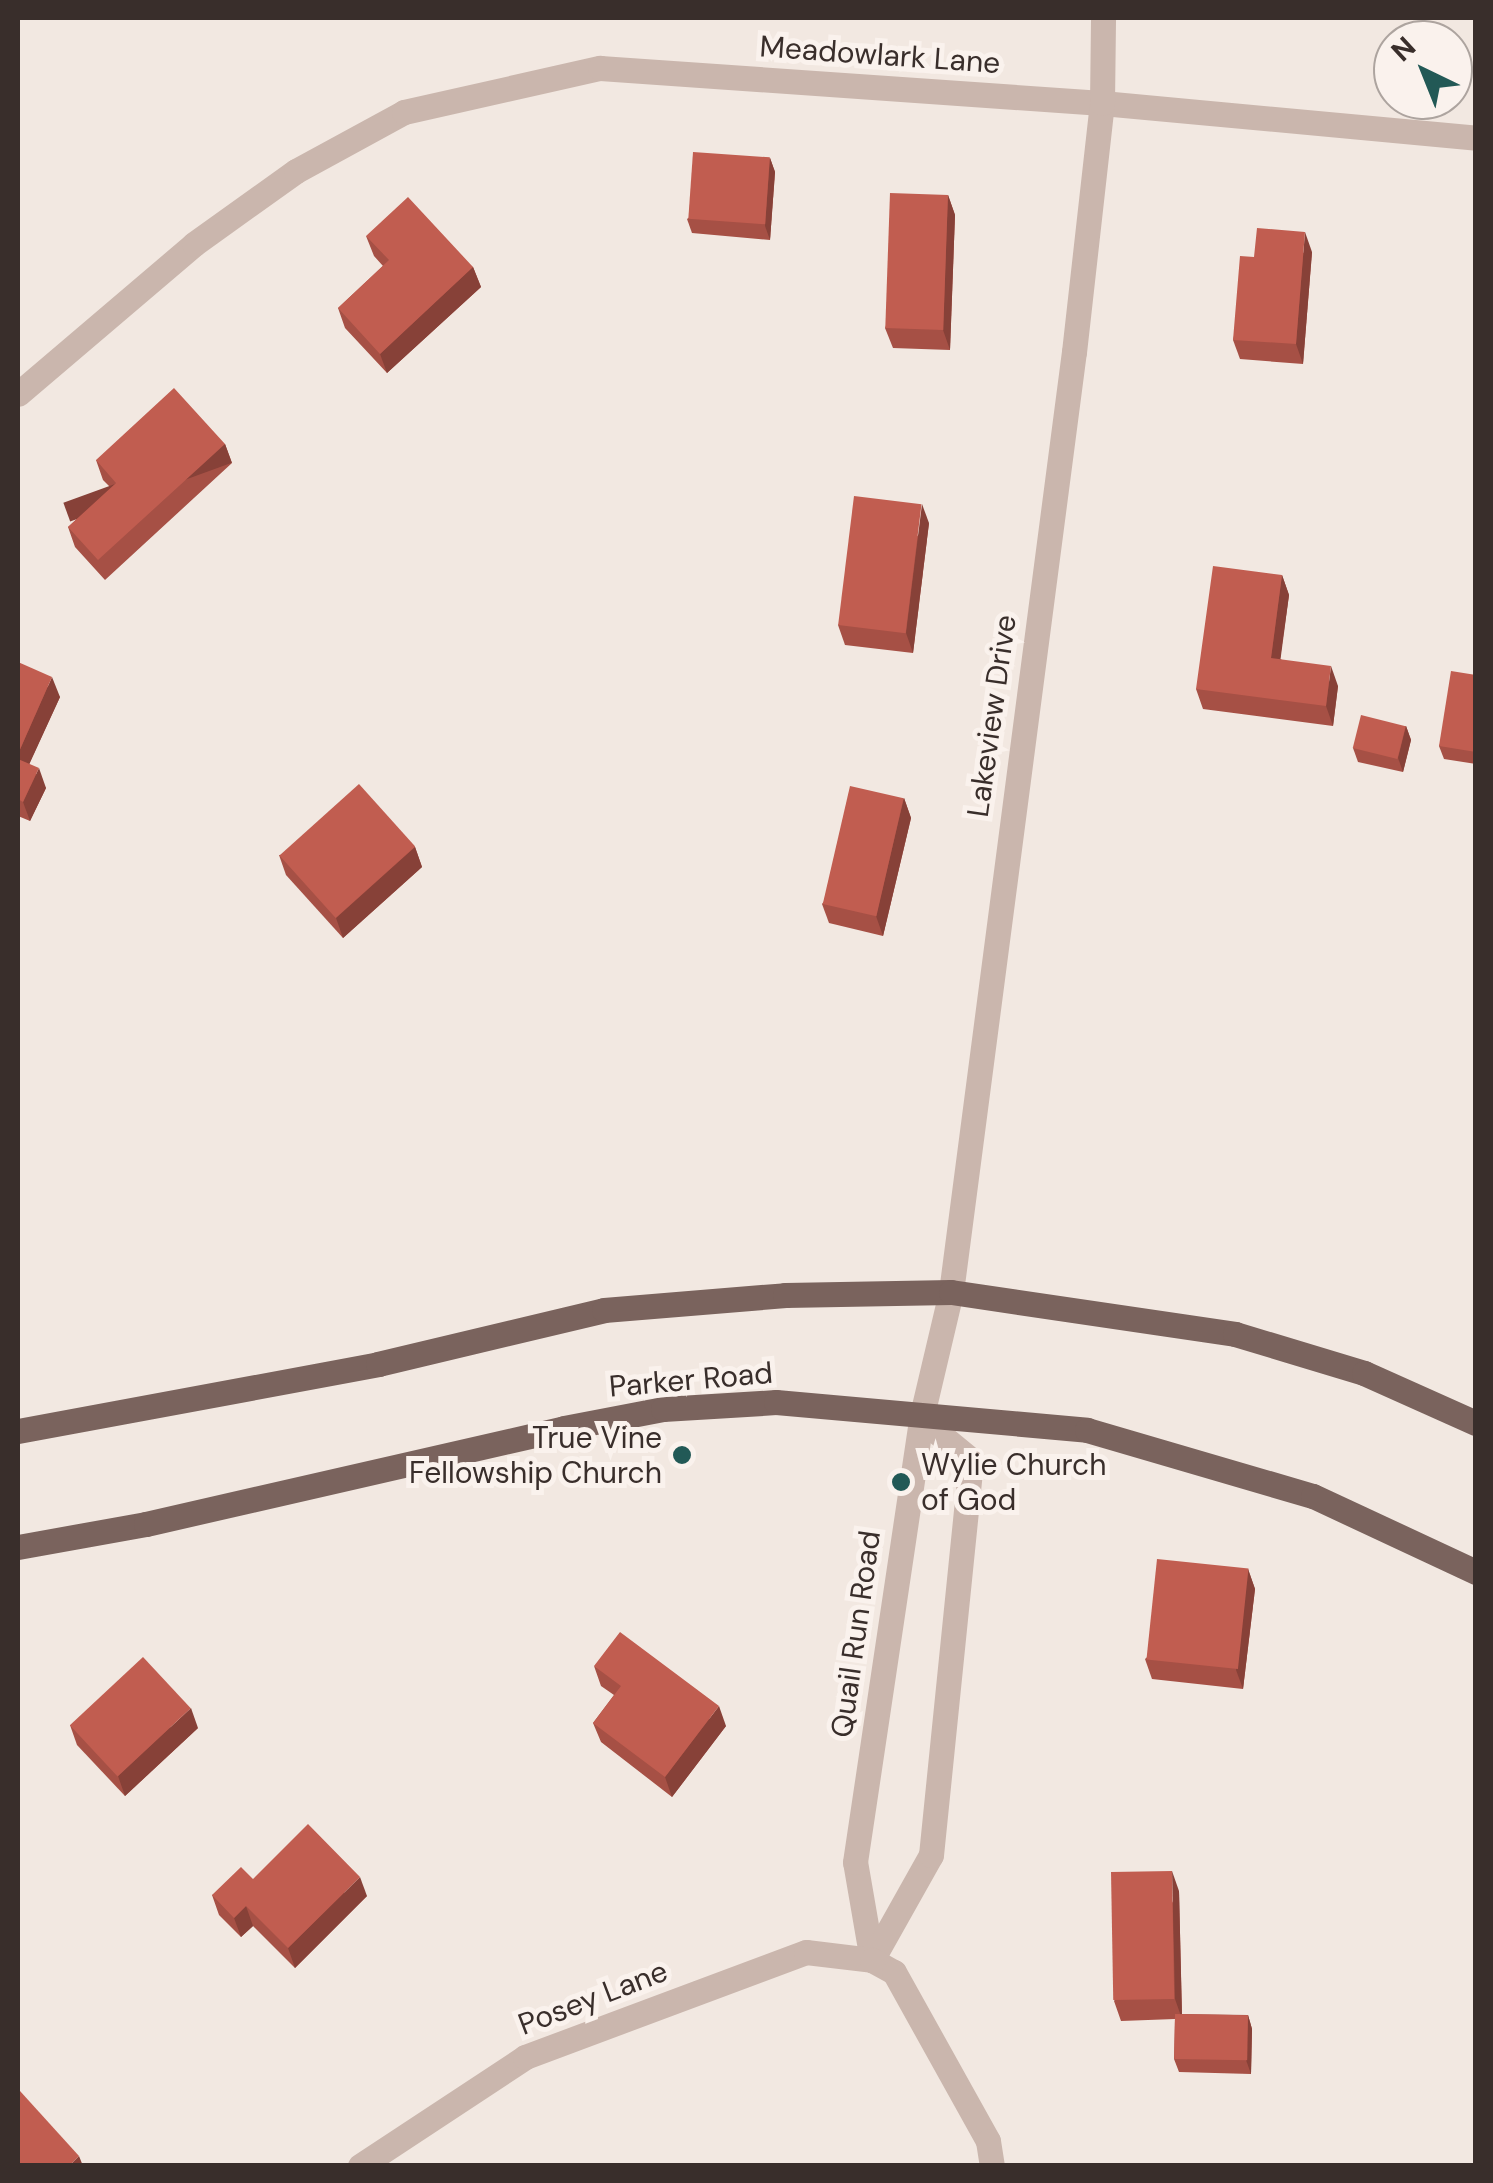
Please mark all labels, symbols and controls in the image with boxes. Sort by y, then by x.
north arrow [1373,20,1473,120]
street label: Meadowlark Lane [758,29,1002,81]
text: N [1383,29,1424,70]
street label: Lakeview Drive [960,613,1024,819]
street label: Parker Road [608,1355,774,1405]
place label: True Vine Fellowship Church [409,1420,662,1490]
marker: True Vine Fellowship Church [671,1444,693,1466]
place label: Wylie Church of God [921,1447,1107,1518]
marker: Wylie Church of God [890,1471,912,1493]
street label: Quail Run Road [824,1528,888,1740]
street label: Posey Lane [513,1953,673,2043]

